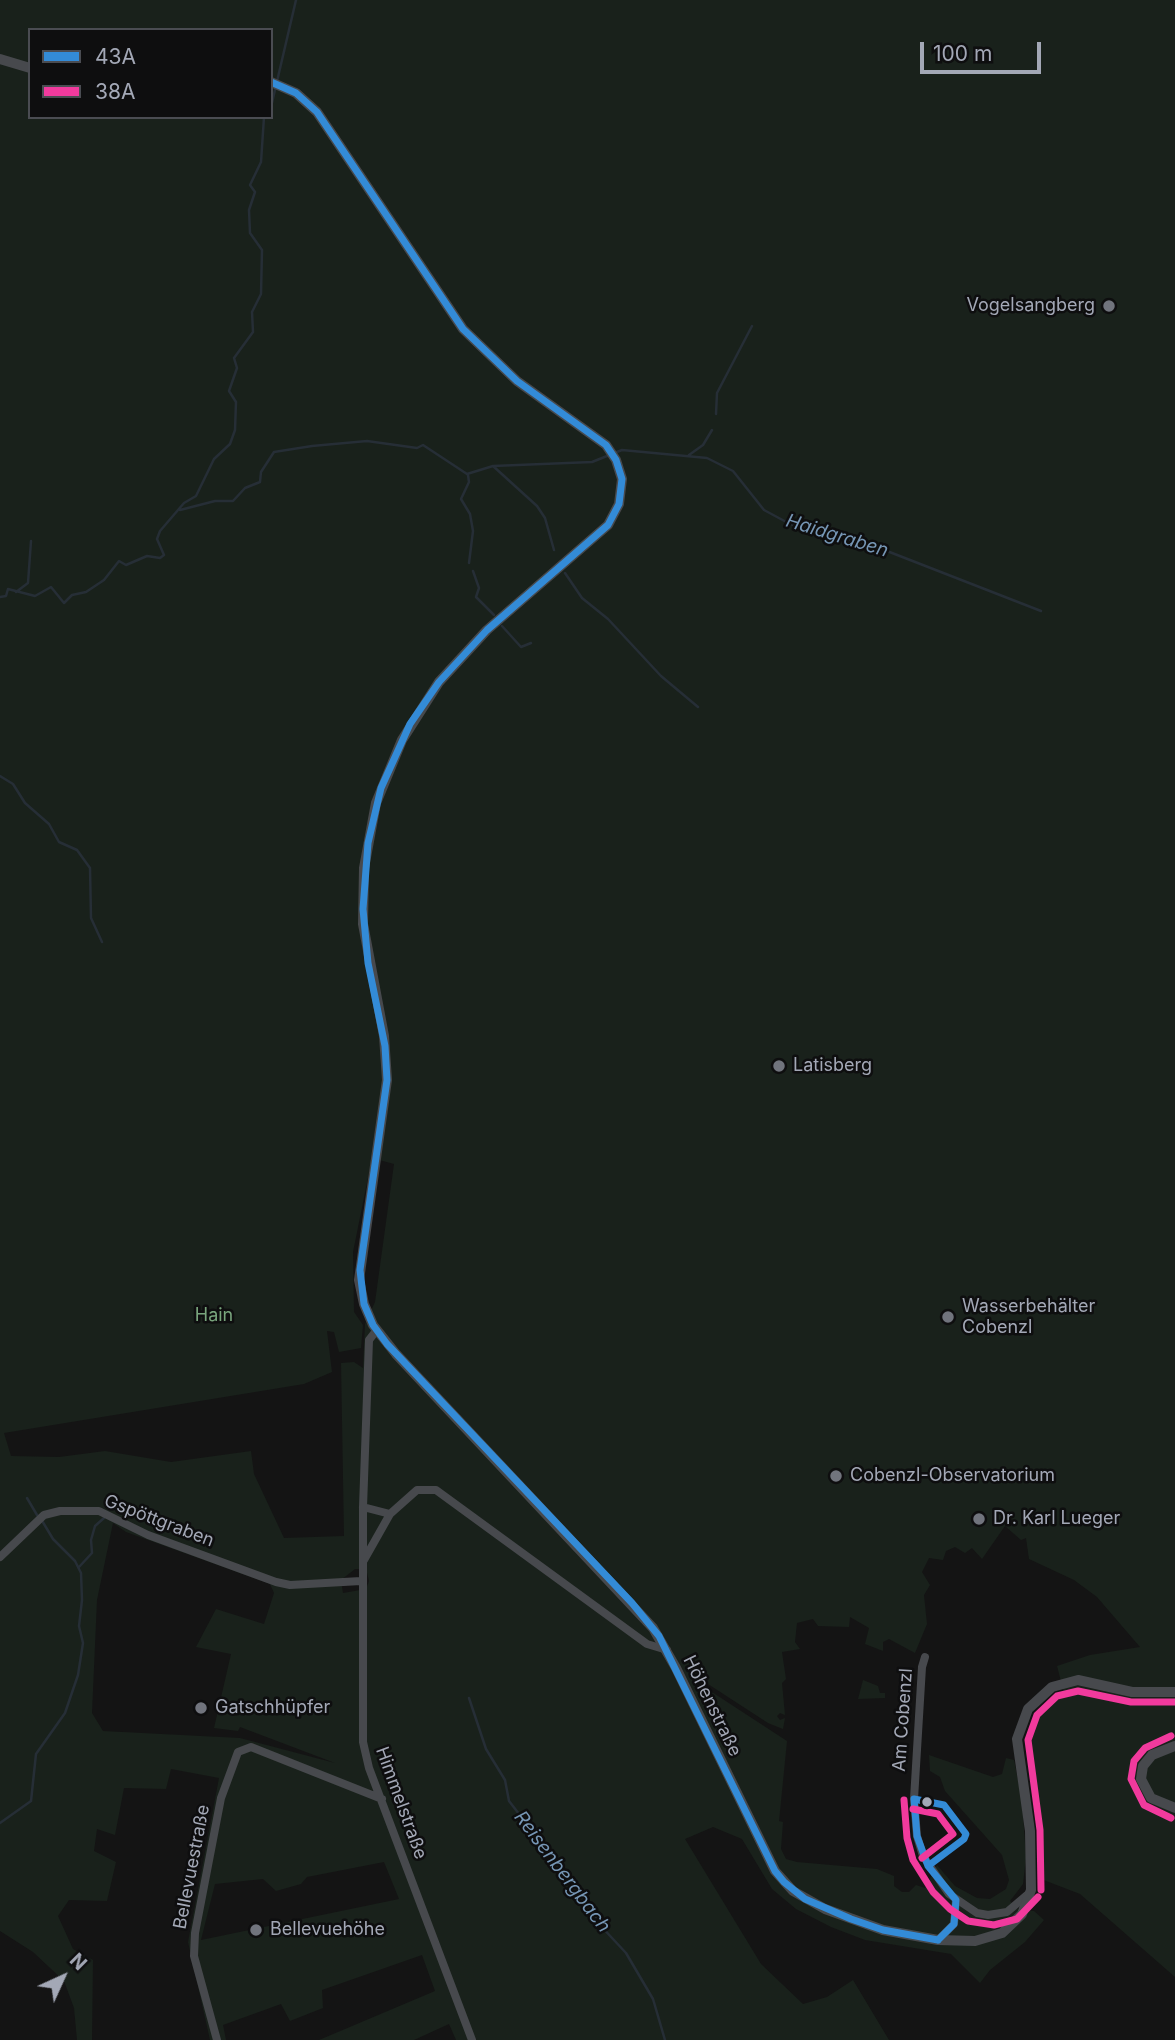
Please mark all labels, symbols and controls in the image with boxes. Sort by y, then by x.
legend [28,28,273,119]
scale bar [923,28,1044,72]
text: 100 m [933,41,992,66]
text: 43A [95,44,136,69]
text: 38A [95,79,135,104]
place label: Vogelsangberg [966,295,1095,317]
marker: Vogelsangberg [1101,298,1117,314]
water label: Haidgraben [783,510,891,562]
place label: Latisberg [793,1055,872,1077]
marker: Latisberg [771,1058,787,1074]
place label: Wasserbehälter Cobenzl [962,1296,1095,1338]
park label: Hain [195,1305,233,1327]
marker: Wasserbehälter Cobenzl [940,1309,956,1325]
place label: Cobenzl-Observatorium [850,1465,1055,1487]
marker: Cobenzl-Observatorium [828,1468,844,1484]
street label: Gspöttgraben [101,1490,217,1552]
place label: Dr. Karl Lueger [993,1508,1120,1530]
marker: Dr. Karl Lueger [971,1511,987,1527]
street label: Höhenstraße [678,1652,746,1760]
street label: Am Cobenzl [889,1668,917,1772]
place label: Gatschhüpfer [215,1697,330,1719]
marker: Gatschhüpfer [193,1700,209,1716]
street label: Himmelstraße [371,1744,431,1862]
unlabelled marker [920,1795,934,1809]
street label: Bellevuestraße [169,1803,215,1931]
water label: Reisenbergbach [509,1807,615,1937]
place label: Bellevuehöhe [270,1919,385,1941]
marker: Bellevuehöhe [248,1922,264,1938]
north arrow [28,1942,98,2012]
text: N [65,1949,91,1975]

